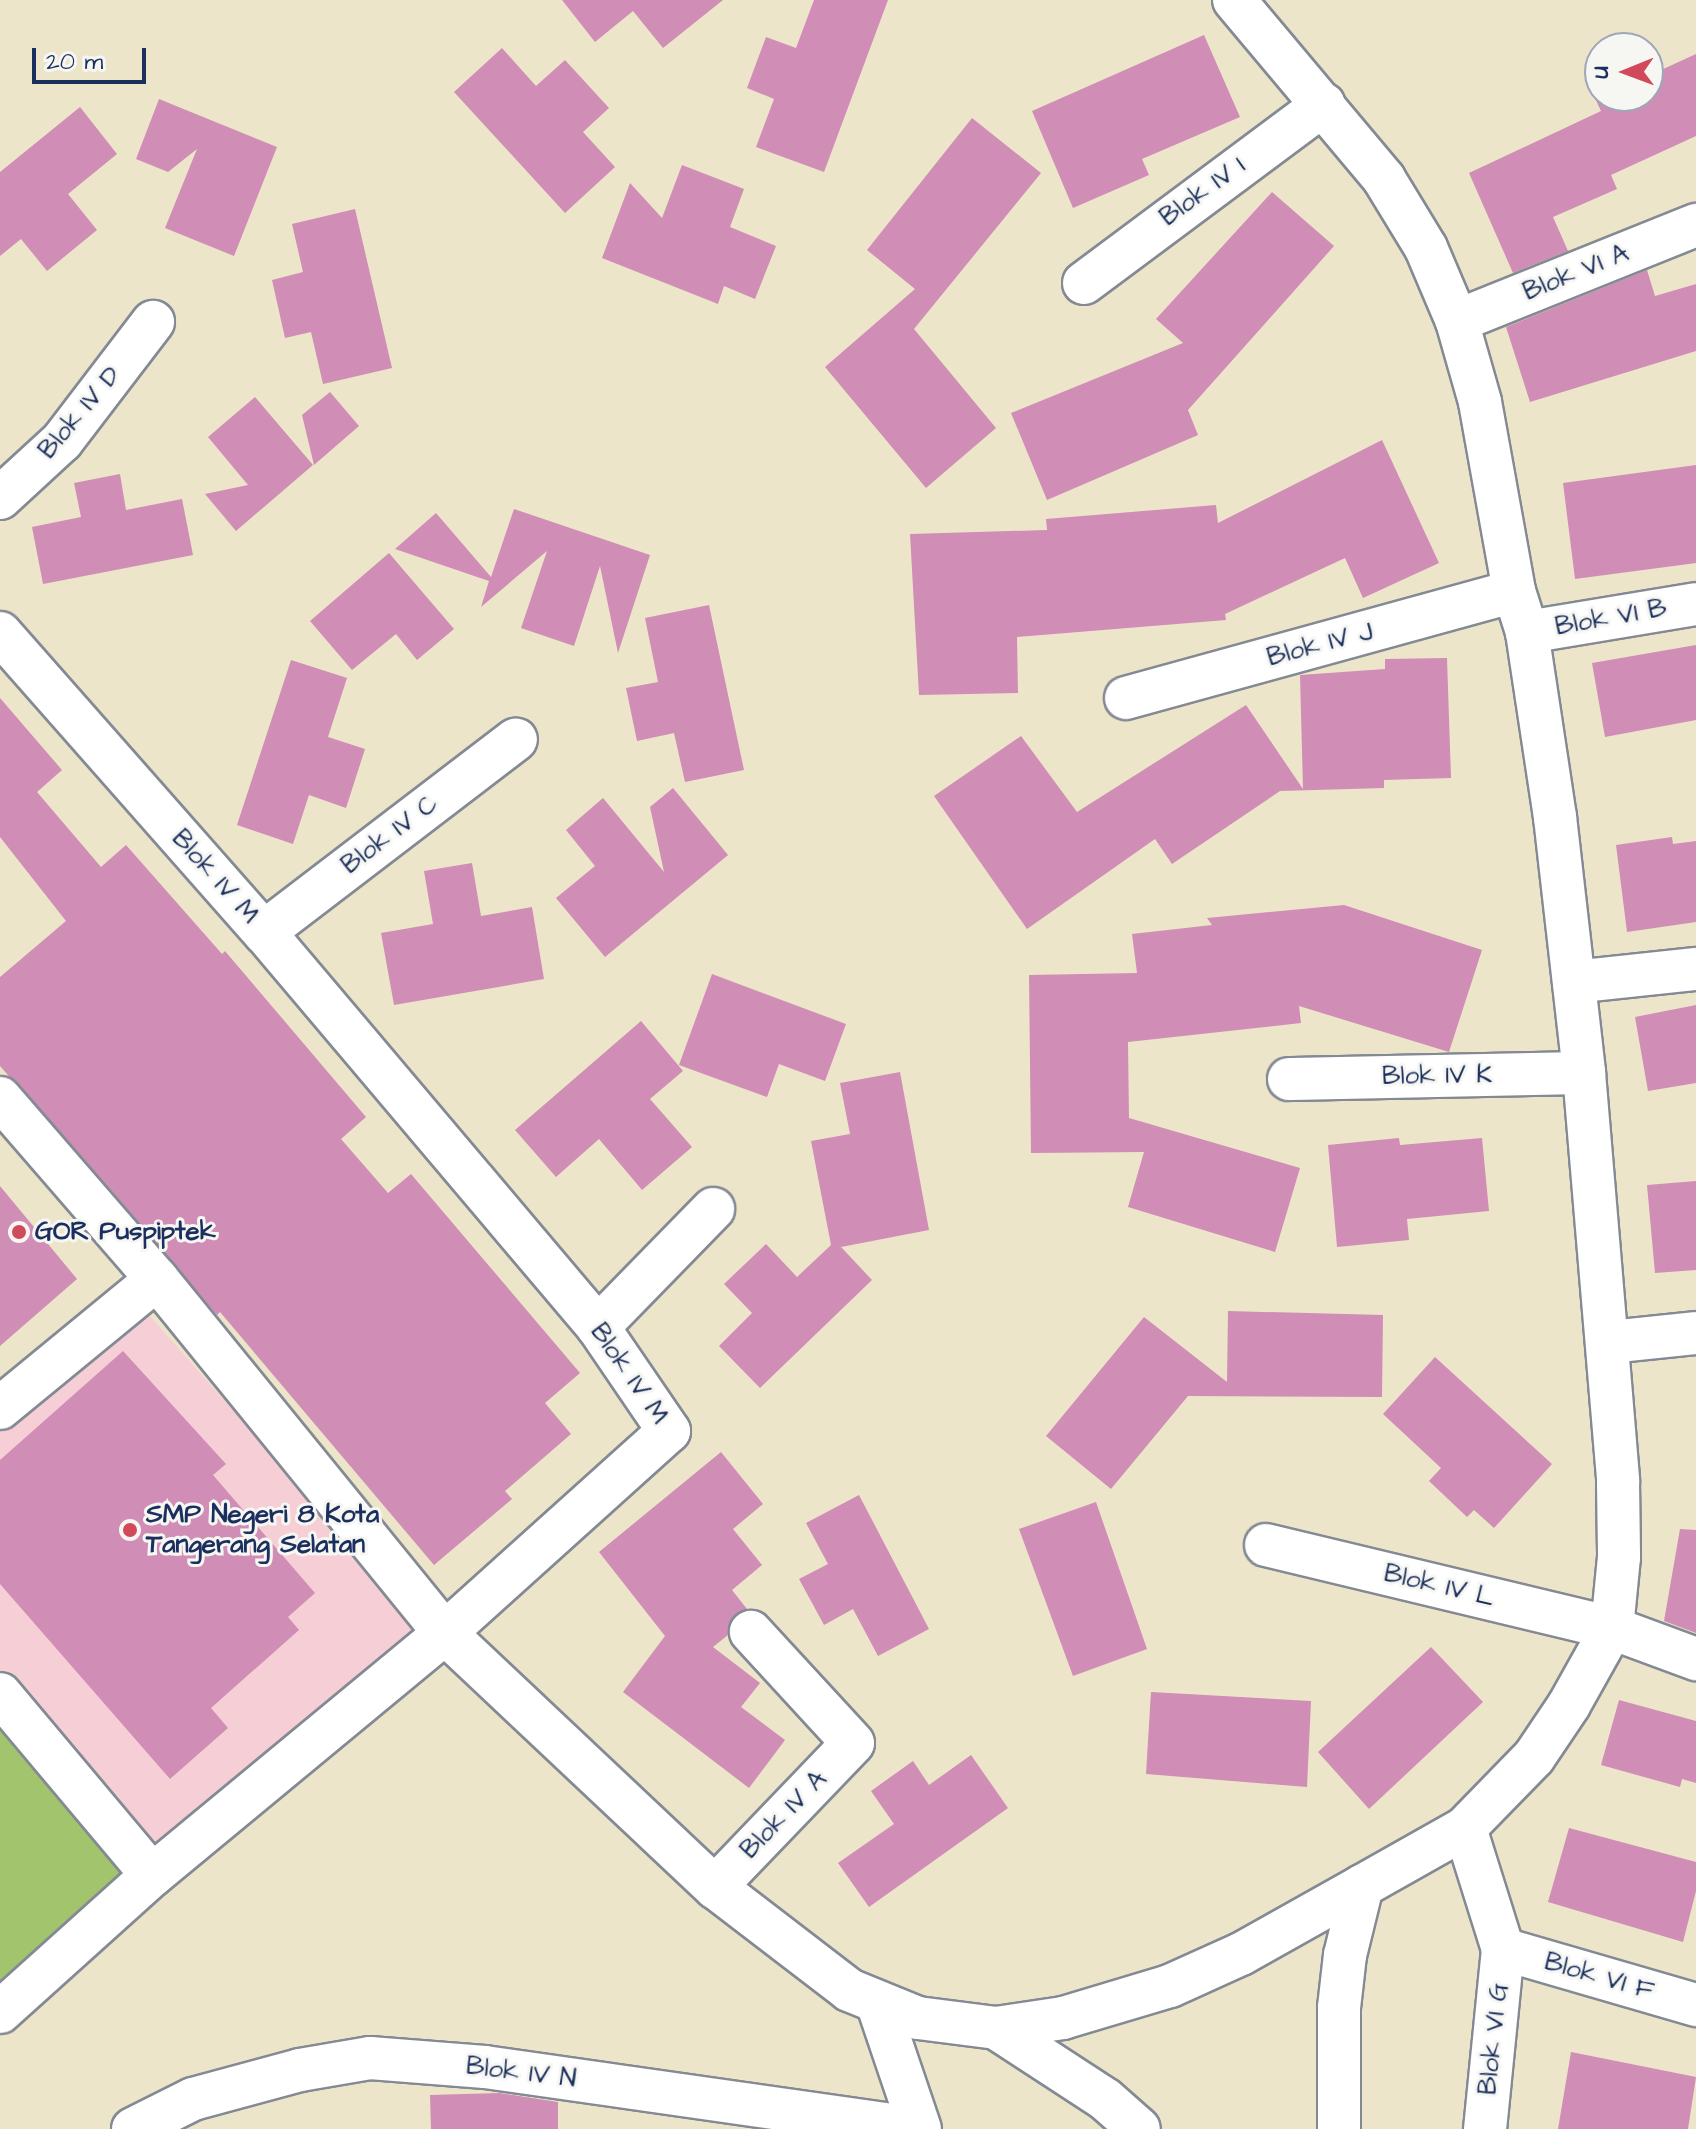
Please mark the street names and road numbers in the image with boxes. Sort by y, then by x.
street label: Blok IV I [1154,151,1252,233]
street label: Blok VI A [1519,238,1633,308]
street label: Blok IV D [32,360,128,466]
street label: Blok VI B [1553,593,1669,643]
street label: Blok IV J [1264,616,1376,674]
street label: Blok IV C [336,789,444,881]
street label: Blok IV M [165,824,265,930]
street label: Blok IV K [1382,1059,1492,1093]
street label: Blok IV M [583,1318,675,1430]
street label: Blok IV L [1381,1558,1497,1614]
street label: Blok IV A [734,1764,834,1866]
street label: Blok VI F [1541,1947,1657,2007]
street label: Blok VI G [1473,1982,1515,2096]
street label: Blok IV N [464,2051,578,2095]

